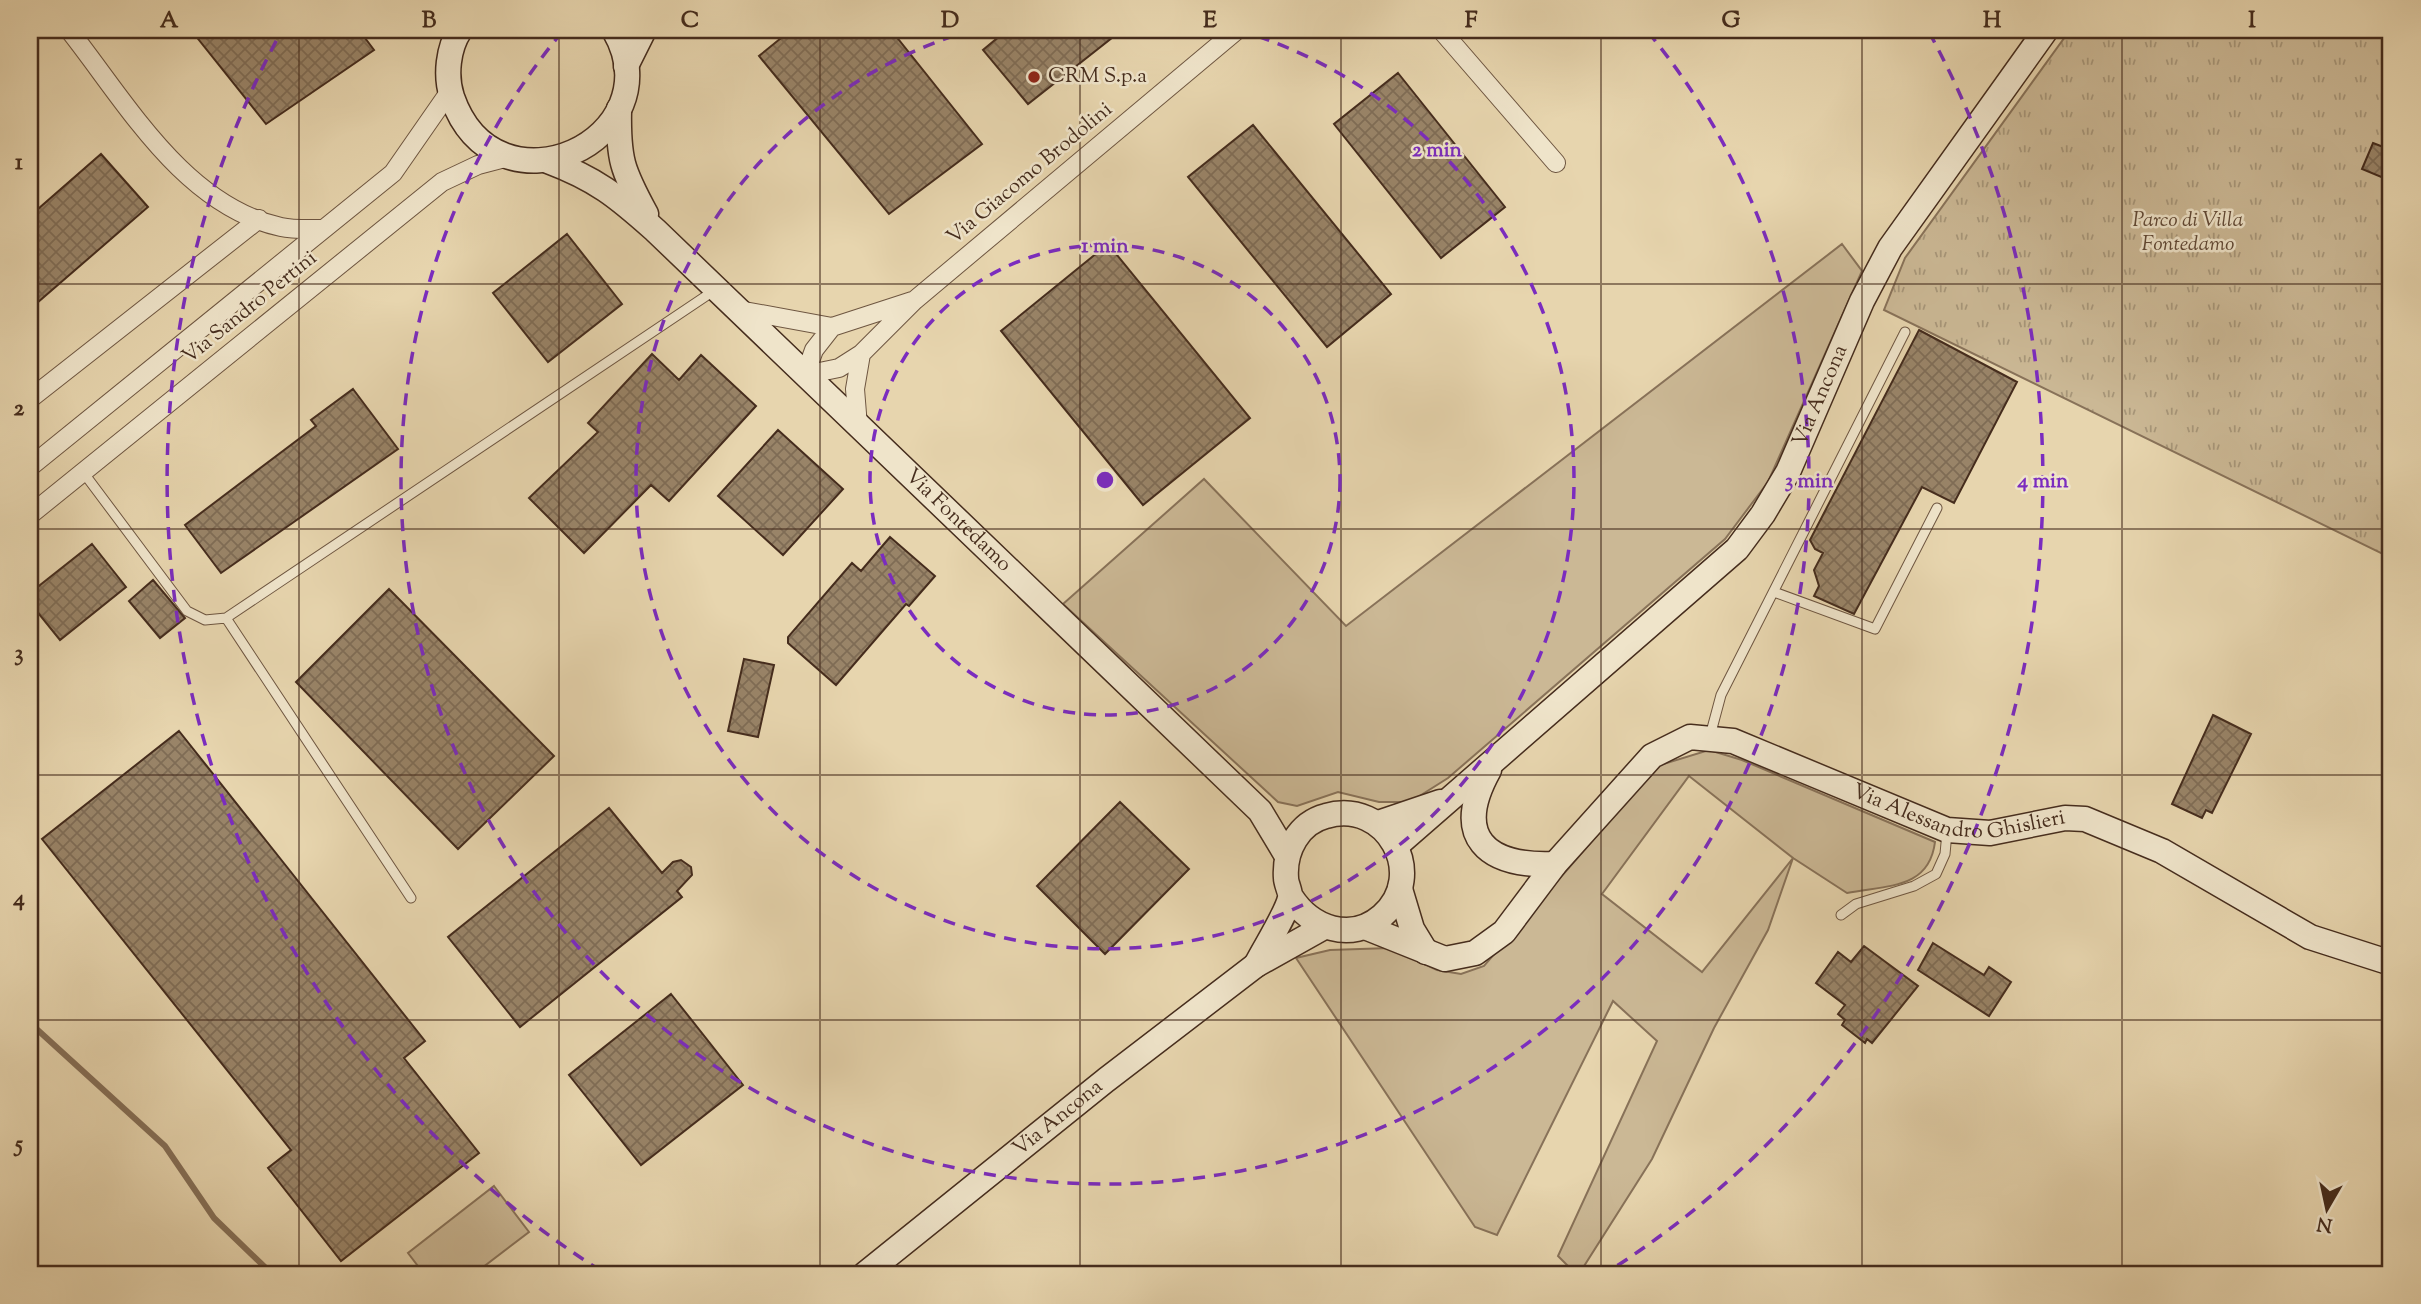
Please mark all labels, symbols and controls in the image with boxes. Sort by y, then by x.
text: A [160,5,179,38]
text: B [422,5,437,38]
text: C [681,5,699,38]
text: D [941,5,959,38]
text: E [1203,5,1217,38]
text: F [1465,5,1478,38]
text: G [1722,5,1741,38]
text: H [1983,5,2002,38]
text: I [2248,5,2256,38]
place label: CRM S.p.a [1048,62,1147,92]
marker: CRM S.p.a [1026,69,1042,85]
street label: Via Giacomo Brodolini [941,96,1119,252]
text: 2 min [1412,136,1463,166]
text: 1 [15,147,23,180]
park label: Parco di Villa Fontedamo [2133,206,2244,260]
text: 1 min [1081,232,1129,262]
street label: Via Sandro Pertini [176,244,324,372]
street label: Via Ancona [1786,340,1856,452]
text: 2 [14,393,25,426]
street label: Via Fontedamo [898,462,1018,579]
text: 3 min [1785,467,1834,497]
text: 4 min [2017,467,2069,497]
centre of rings [1093,468,1117,492]
text: 3 [14,638,24,671]
street label: Via Alessandro Ghislieri [1847,777,2068,848]
text: 4 [12,883,25,916]
street label: Via Ancona [1007,1073,1110,1164]
text: 5 [13,1129,23,1162]
north arrow [2292,1174,2362,1244]
text: N [2315,1209,2334,1238]

